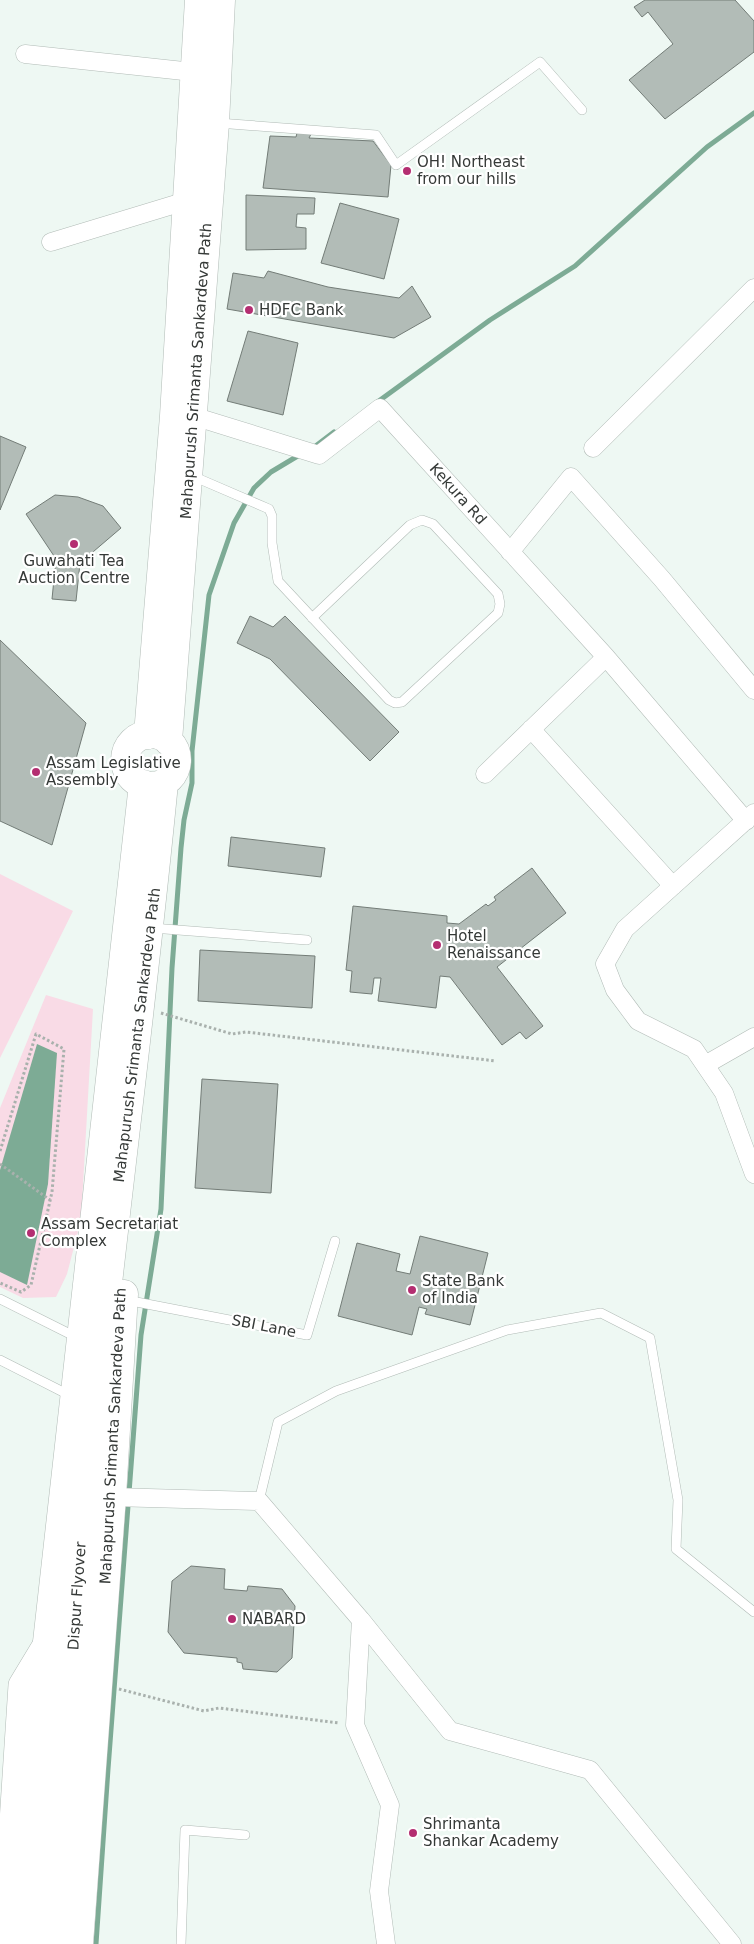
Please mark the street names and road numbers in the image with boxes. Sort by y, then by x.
street label: Mahapurush Srimanta Sankardeva Path [177,222,215,520]
street label: Kekura Rd [426,460,490,528]
street label: Mahapurush Srimanta Sankardeva Path [110,887,164,1183]
street label: Mahapurush Srimanta Sankardeva Path [96,1287,130,1585]
street label: SBI Lane [230,1311,298,1341]
street label: Dispur Flyover [64,1540,90,1651]

